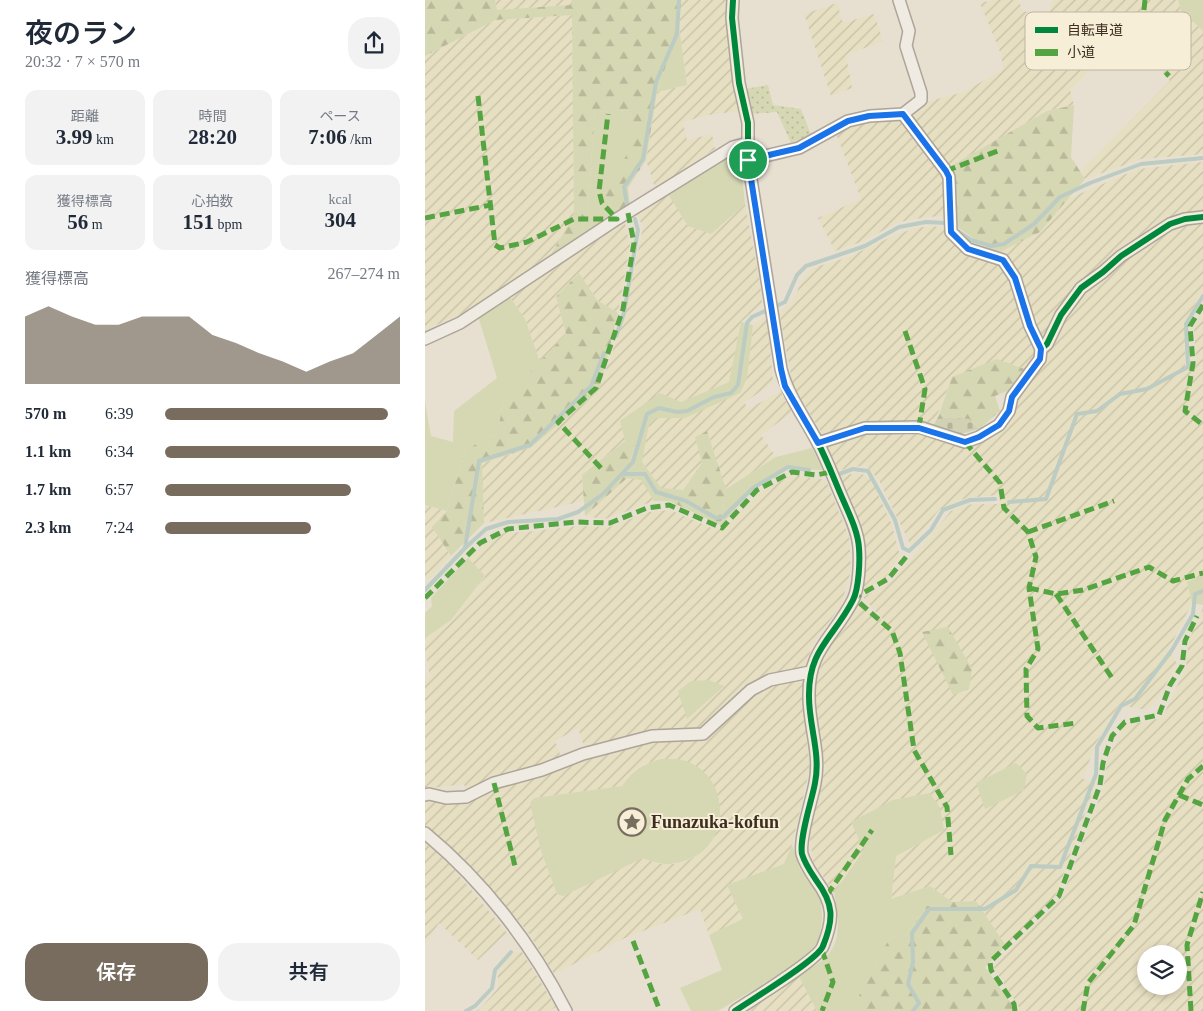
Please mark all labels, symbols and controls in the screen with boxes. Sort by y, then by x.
legend [1025,12,1191,70]
button: share [348,17,400,69]
text: 夜のラン [25,18,137,49]
text: 自転車道 [1067,23,1123,38]
text: 小道 [1067,45,1095,60]
text: 20:32 · 7 × 570 m [25,53,140,70]
text: 距離 [71,109,99,124]
text: 時間 [198,109,226,124]
text: ペース [320,109,361,124]
text: 3.99 [56,125,93,149]
text: 28:20 [188,125,237,149]
text: 7:06 [308,125,347,149]
text: km [93,132,114,147]
text: /km [347,132,372,147]
pin [727,139,769,181]
icon: arrive [734,146,762,174]
text: kcal [328,192,352,207]
text: 獲得標高 [57,194,113,209]
text: 心拍数 [191,194,233,209]
text: 304 [324,208,356,232]
text: 56 [67,210,88,234]
text: 151 [183,210,214,234]
text: m [88,217,103,232]
text: bpm [214,217,242,232]
text: 267–274 m [328,265,400,282]
text: 獲得標高 [25,270,89,287]
text: 570 m [25,405,66,422]
text: 6:39 [105,405,133,422]
text: 1.1 km [25,443,71,460]
text: 6:34 [105,443,133,460]
text: 1.7 km [25,481,71,498]
text: 6:57 [105,481,133,498]
text: 2.3 km [25,519,71,536]
text: 7:24 [105,519,133,536]
place icon: Funazuka-kofun [617,807,647,837]
place label: Funazuka-kofun [651,812,779,832]
button: 保存 [25,943,208,1001]
button: 共有 [218,943,400,1001]
map controls [1137,945,1187,995]
button: layers [1137,945,1187,995]

